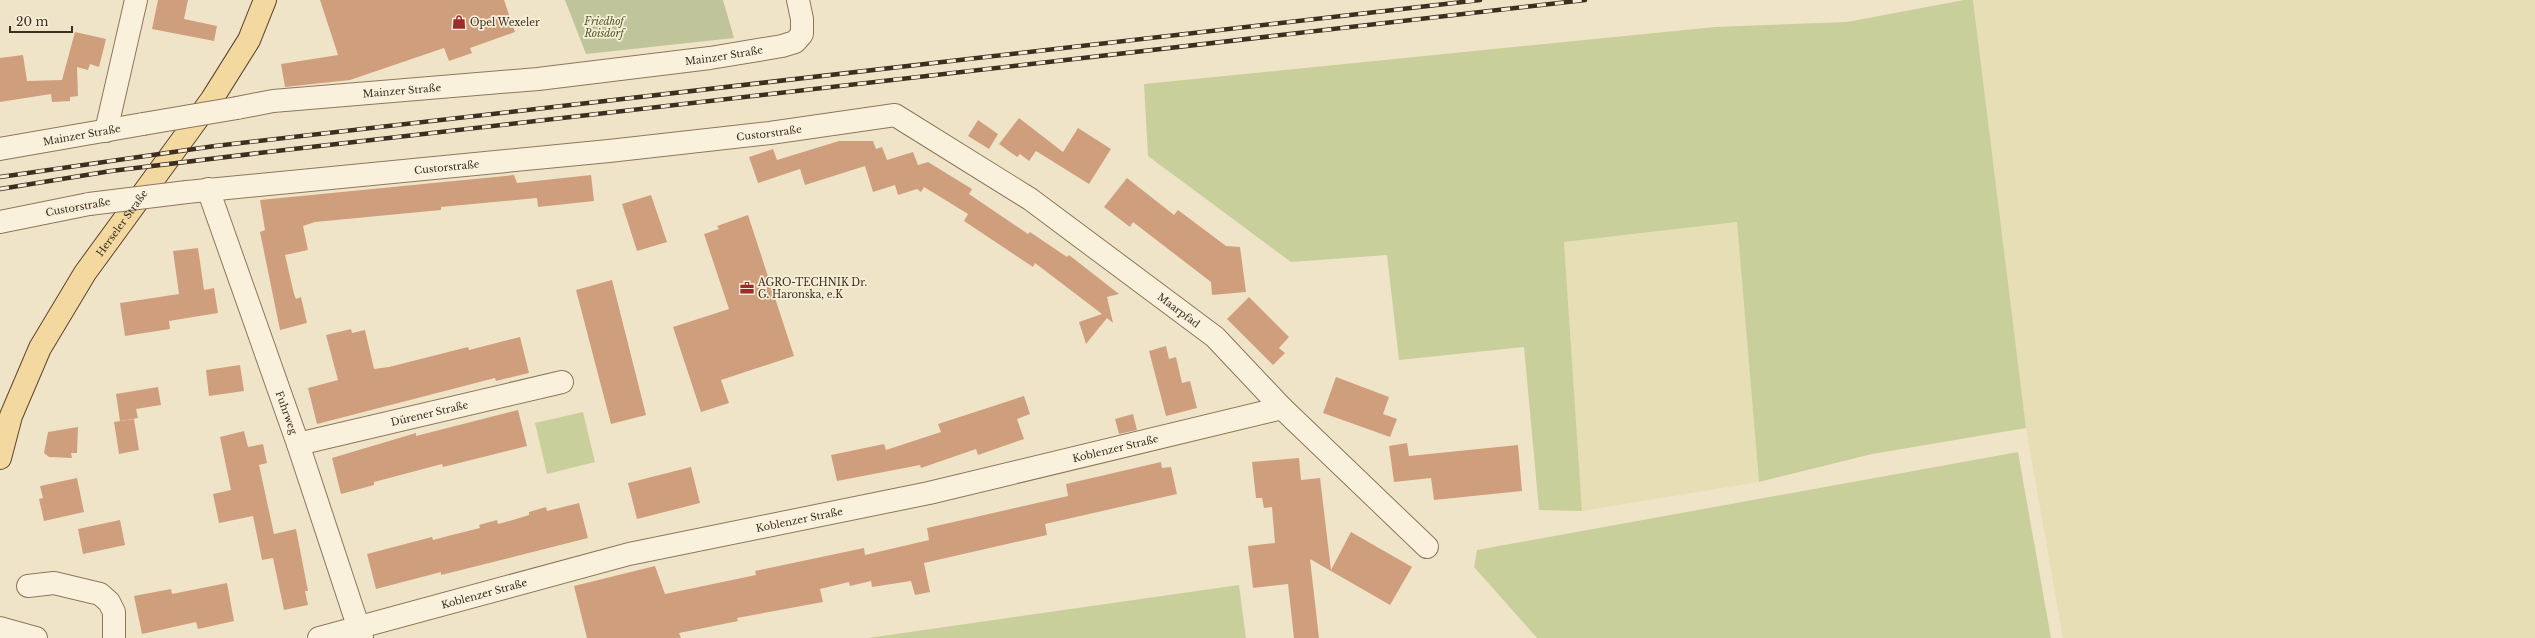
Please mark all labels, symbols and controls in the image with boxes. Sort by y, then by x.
scale bar [10,8,72,34]
text: 20 m [16,14,48,29]
shop icon: Opel Wexeler [451,14,467,30]
park label: Friedhof Roisdorf [583,15,626,40]
place label: Opel Wexeler [470,16,540,29]
street label: Mainzer Straße [684,43,764,67]
street label: Mainzer Straße [362,81,442,100]
street label: Mainzer Straße [42,121,122,148]
street label: Custorstraße [736,122,803,143]
street label: Custorstraße [413,157,480,176]
street label: Herseler Straße [93,187,150,259]
street label: Custorstraße [45,195,112,219]
place label: AGRO-TECHNIK Dr. G. Haronska, e.K [757,276,867,301]
office icon: AGRO-TECHNIK Dr. G. Haronska, e.K [739,280,755,296]
street label: Maarpfad [1155,290,1203,330]
street label: Fuhrweg [273,389,301,437]
street label: Dürener Straße [389,398,470,429]
street label: Koblenzer Straße [1071,431,1160,465]
street label: Koblenzer Straße [755,504,844,535]
street label: Koblenzer Straße [440,575,529,611]

